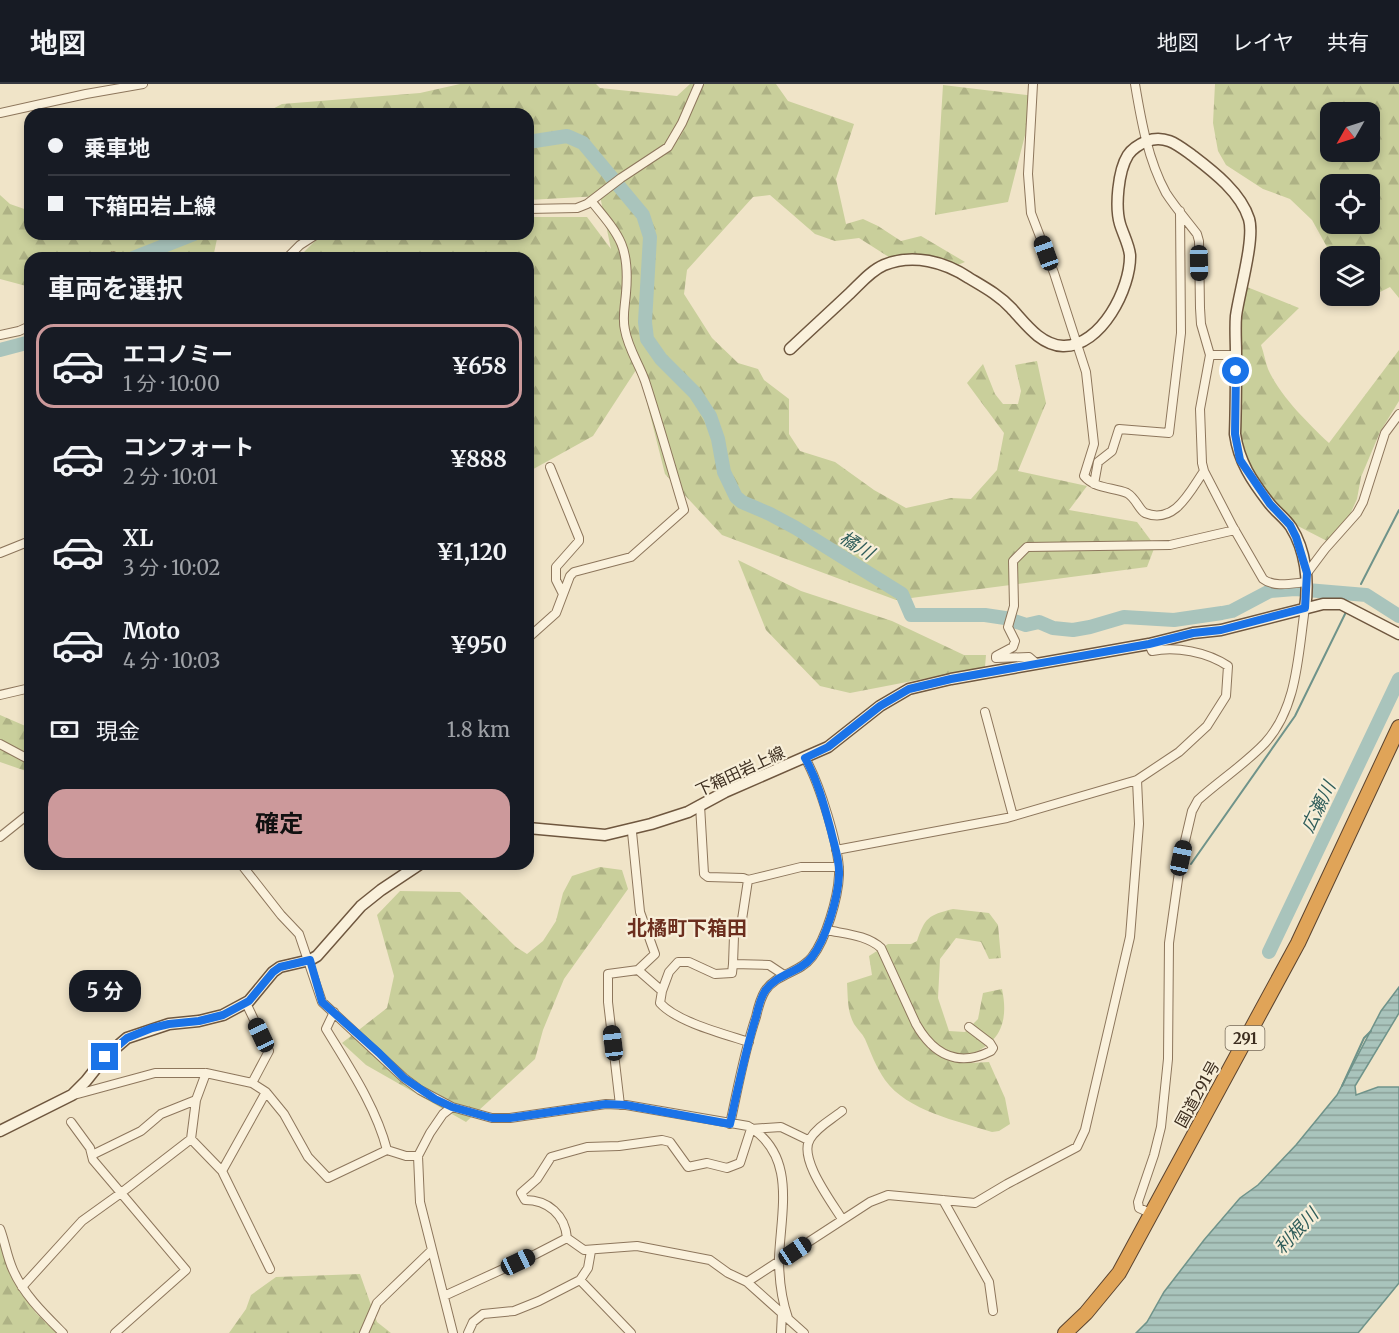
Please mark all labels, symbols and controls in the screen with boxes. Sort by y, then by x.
text: 地図 [30,25,86,61]
text: 地図 [1157,29,1199,56]
text: レイヤ [1232,29,1294,56]
text: 共有 [1327,29,1369,56]
north arrow [1320,102,1380,162]
map controls [1320,102,1380,306]
text: 乗車地 [84,134,150,162]
button: locate [1320,174,1380,234]
text: 下箱田岩上線 [84,192,216,220]
car [1031,233,1061,273]
car [1190,245,1208,281]
button: layers [1320,246,1380,306]
text: 車両を選択 [48,271,183,305]
icon: car [51,339,105,393]
text: エコノミー [123,340,233,368]
text: ¥658 [451,352,507,380]
route start [1222,357,1249,384]
text: 1 分 · 10:00 [123,371,220,396]
icon: car [51,432,105,486]
text: コンフォート [123,433,254,461]
text: ¥888 [450,445,507,473]
text: 2 分 · 10:01 [123,464,218,489]
text: XL [123,524,153,552]
icon: car [51,525,105,579]
water label: 橘川 [836,526,880,565]
text: ¥1,120 [437,538,507,566]
text: 3 分 · 10:02 [123,555,220,580]
text: Moto [123,617,180,645]
icon: car [51,618,105,672]
text: ¥950 [450,631,507,659]
text: 4 分 · 10:03 [123,648,221,673]
icon: cash [48,713,81,746]
text: 現金 [96,717,140,745]
text: 1.8 km [447,717,510,742]
street label: 下箱田岩上線 [692,742,788,800]
water label: 広瀬川 [1296,776,1341,836]
button: 確定 [48,789,510,858]
car [1168,839,1194,877]
district label: 北橘町下箱田 [627,915,747,940]
callout: 5 分 [69,970,141,1012]
text: 5 分 [87,978,123,1003]
car [245,1015,277,1055]
car [602,1024,624,1062]
road number: 291 [1226,1026,1264,1050]
route end [91,1043,118,1070]
street label: 国道291号 [1170,1057,1224,1131]
water label: 利根川 [1269,1202,1324,1259]
car [775,1233,815,1269]
car [498,1246,538,1278]

